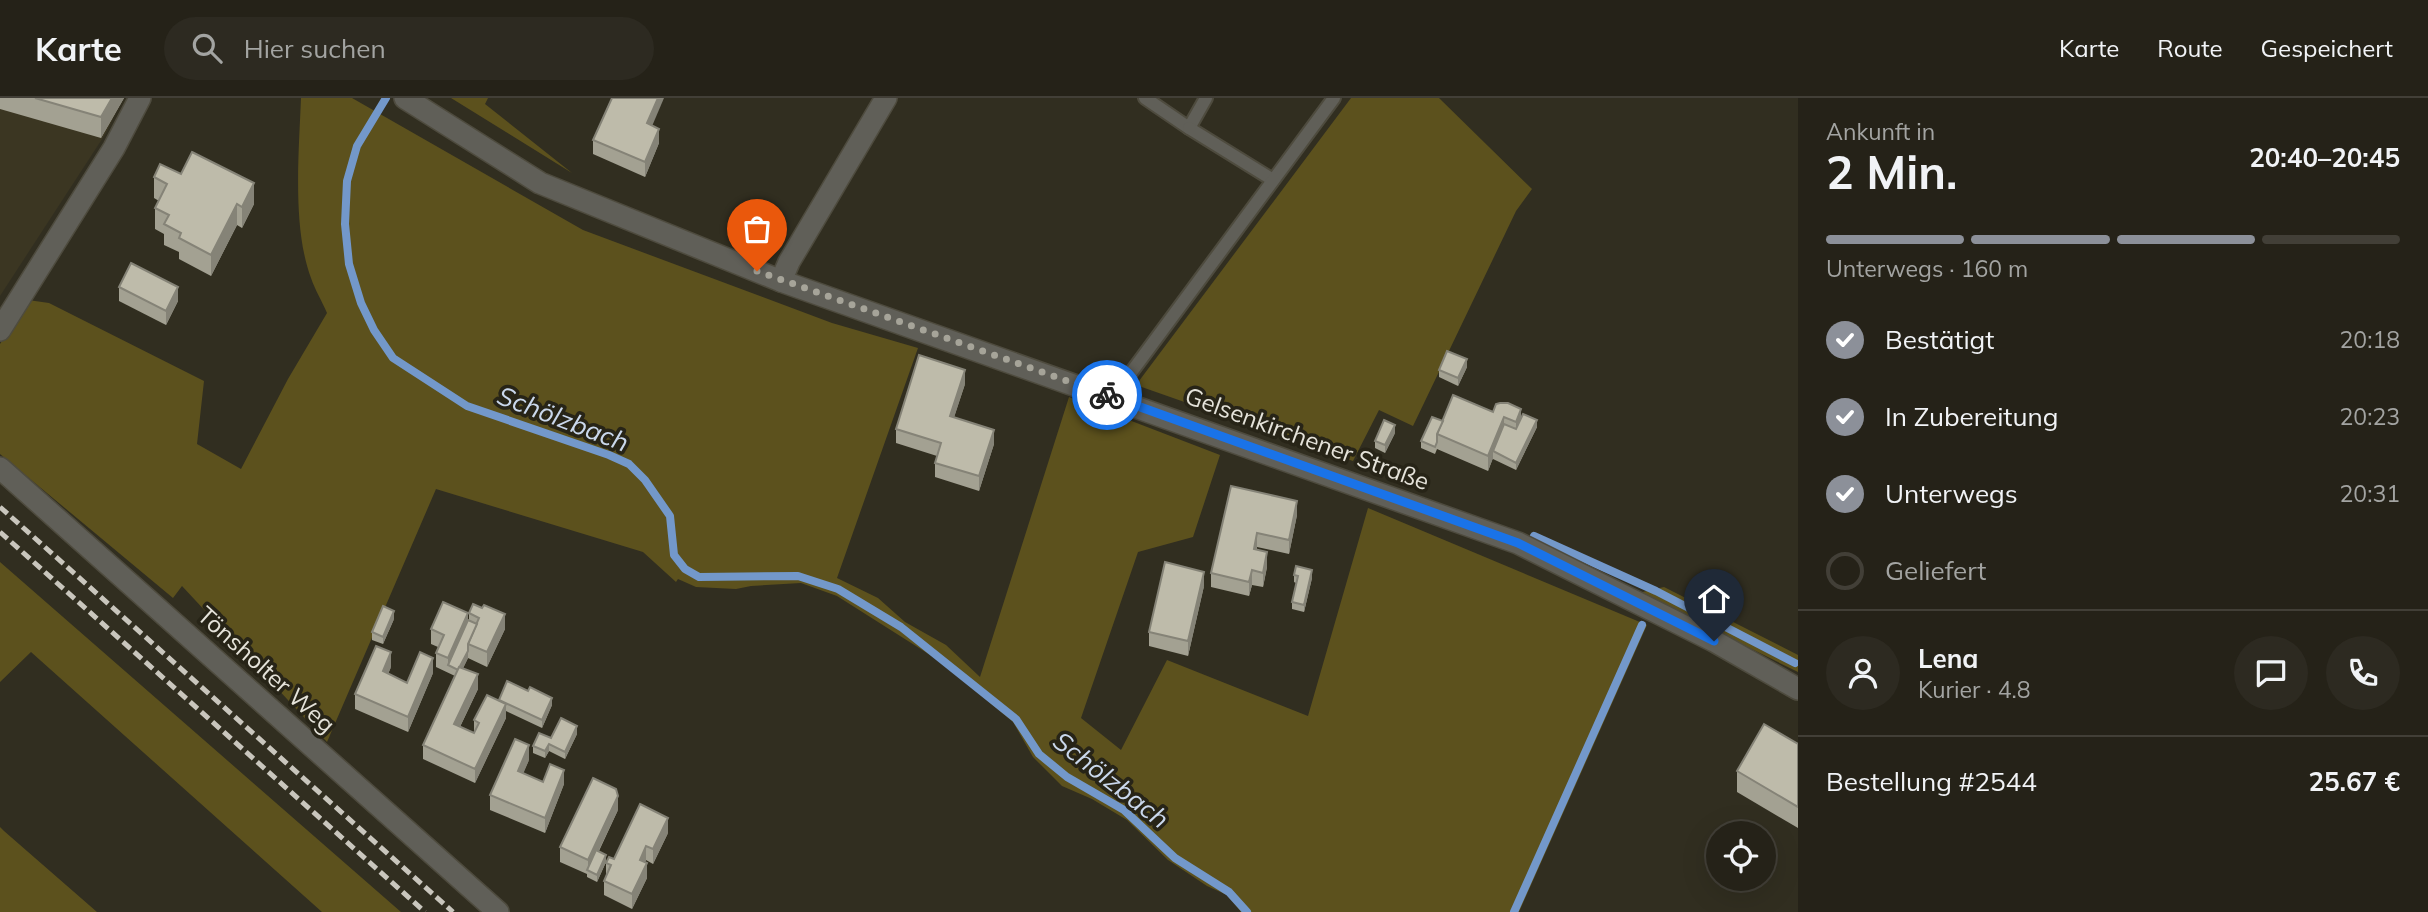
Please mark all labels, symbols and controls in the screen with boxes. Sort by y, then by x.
search box [164,17,654,80]
text: Karte [35,28,122,69]
icon: search [188,29,226,67]
text: Hier suchen [244,32,386,65]
text: Karte [2059,33,2119,63]
text: Route [2157,33,2223,63]
text: Gespeichert [2261,33,2393,63]
text: Ankunft in [1826,117,1935,146]
text: 20:40–20:45 [2249,141,2400,174]
text: 2 Min. [1826,143,1957,201]
pin [727,199,787,271]
icon: bag [738,210,776,248]
text: Unterwegs · 160 m [1826,254,2028,283]
icon: check [1826,321,1864,359]
text: Bestätigt [1885,323,1994,356]
text: 20:18 [2340,325,2400,354]
courier [1072,360,1142,430]
icon: bike [1088,376,1126,414]
water label: Schölzbach [493,378,634,459]
street label: Gelsenkirchener Straße [1181,380,1434,496]
icon: check [1826,398,1864,436]
text: In Zubereitung [1885,400,2058,433]
text: 20:23 [2340,402,2400,431]
icon: check [1826,475,1864,513]
text: Unterwegs [1885,477,2018,510]
text: 20:31 [2340,479,2400,508]
text: Geliefert [1885,554,1986,587]
pin [1684,569,1744,641]
icon: home [1695,580,1733,618]
street label: Tönsholter Weg [192,600,342,739]
button: person [1826,636,1900,710]
button: chat [2234,636,2308,710]
button: phone [2326,636,2400,710]
text: Lena [1918,642,1978,675]
text: Kurier · 4.8 [1918,675,2030,704]
water label: Schölzbach [1047,724,1176,835]
text: Bestellung #2544 [1826,765,2037,798]
text: 25.67 € [2308,765,2400,798]
map controls [1706,821,1776,891]
button: locate [1706,821,1776,891]

